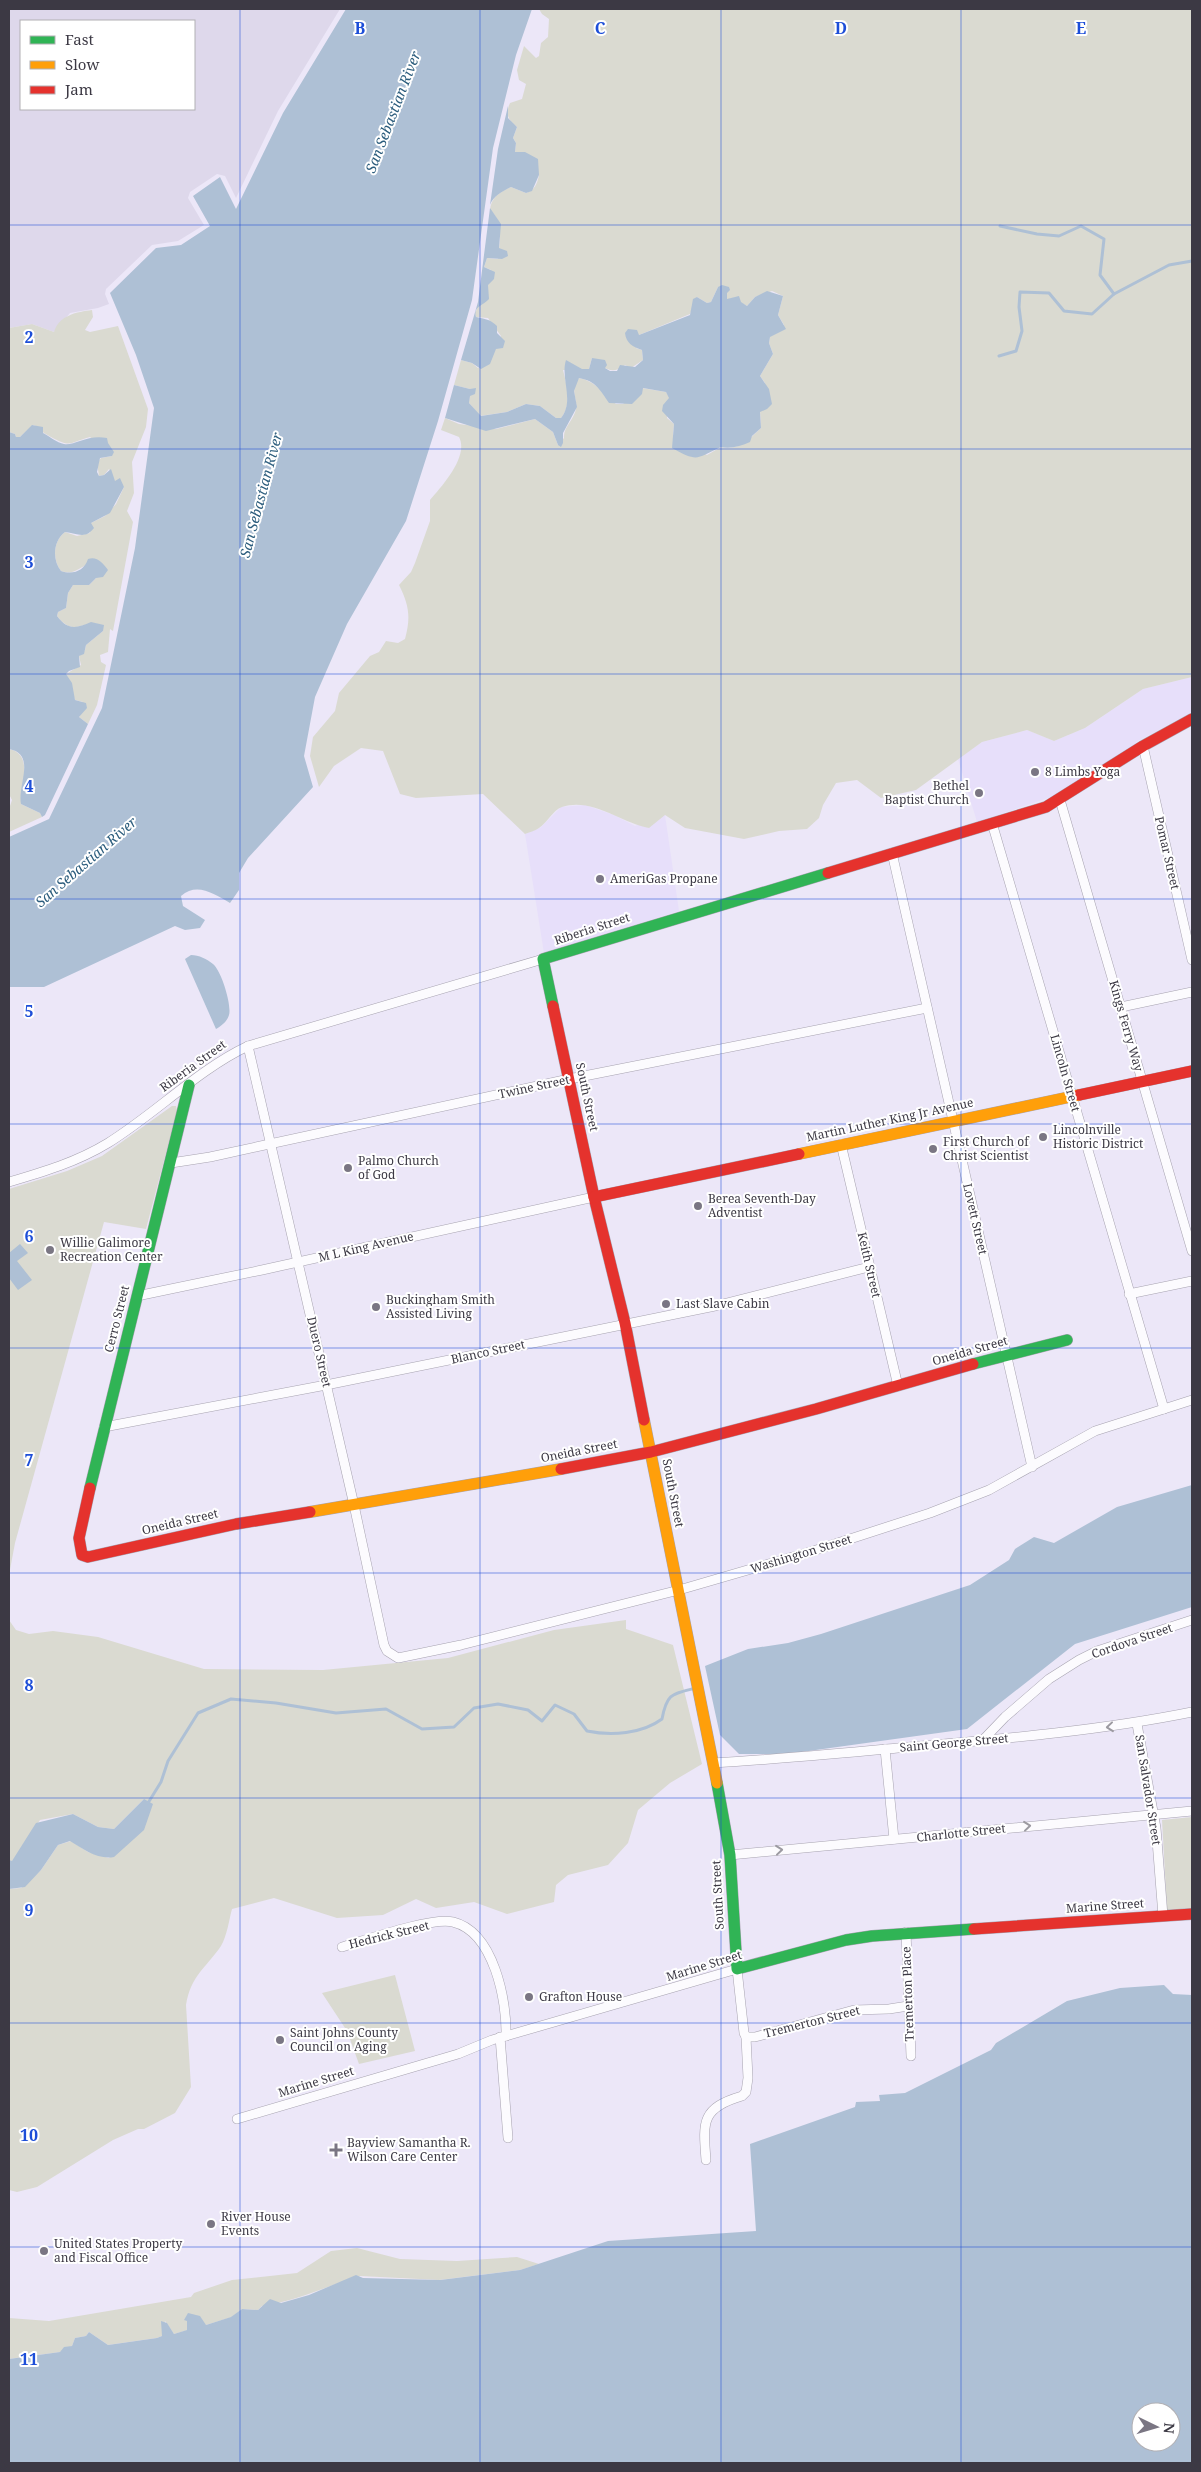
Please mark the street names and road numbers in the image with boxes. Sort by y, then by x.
street label: Pomar Street [1151,815,1184,891]
street label: Riberia Street [552,908,632,949]
street label: Kings Ferry Way [1105,978,1148,1074]
street label: Lincoln Street [1046,1032,1085,1114]
street label: Riberia Street [156,1036,229,1095]
street label: South Street [572,1061,603,1133]
street label: Twine Street [497,1071,571,1102]
street label: Martin Luther King Jr Avenue [805,1093,975,1146]
street label: Lovett Street [959,1182,992,1256]
street label: M L King Avenue [317,1227,415,1266]
street label: Keith Street [854,1230,885,1299]
street label: Cerro Street [100,1284,133,1354]
street label: Duero Street [303,1315,336,1389]
street label: Oneida Street [930,1332,1010,1369]
street label: Blanco Street [449,1335,527,1368]
street label: Oneida Street [539,1435,619,1466]
street label: South Street [659,1457,688,1529]
street label: Oneida Street [140,1504,220,1539]
street label: Washington Street [748,1530,854,1577]
street label: Cordova Street [1089,1619,1175,1662]
street label: Saint George Street [899,1729,1009,1756]
street label: San Salvador Street [1131,1734,1166,1846]
street label: Charlotte Street [916,1819,1006,1846]
street label: South Street [707,1860,728,1930]
street label: Marine Street [1065,1894,1145,1917]
street label: Hedrick Street [347,1916,431,1953]
street label: Marine Street [664,1946,744,1985]
street label: Tremerton Place [897,1946,918,2042]
street label: Tremerton Street [762,2001,862,2042]
street label: Marine Street [276,2062,356,2101]

